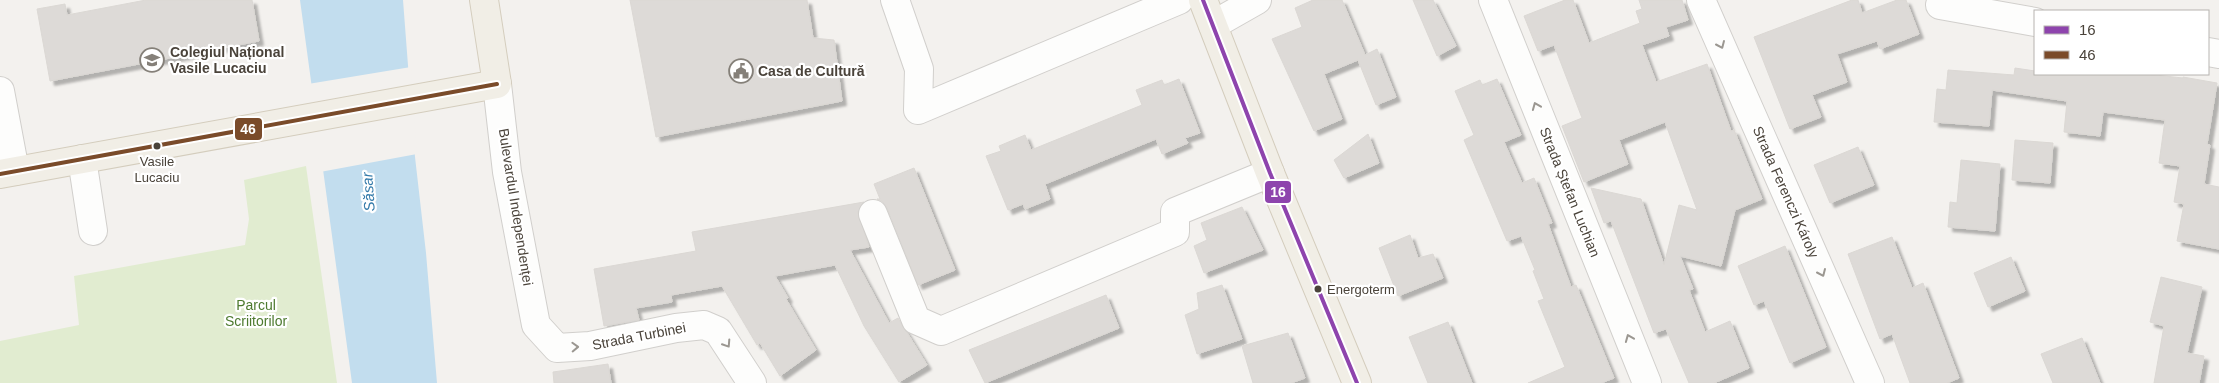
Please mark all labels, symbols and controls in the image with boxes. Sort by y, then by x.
legend [2034,10,2209,75]
text: 16 [2079,21,2096,38]
one-way arrow [1715,40,1726,49]
place label: Colegiul Național Vasile Lucaciu [170,44,284,76]
text: 46 [2079,46,2096,63]
school or university icon: Colegiul Național Vasile Lucaciu [139,47,165,73]
public building icon: Casa de Cultură [728,58,754,84]
place label: Casa de Cultură [758,63,865,79]
one-way arrow [1531,102,1542,111]
line badge: 46 [234,117,263,141]
text: 46 [240,121,256,137]
street label: Strada Ferenczi Károly [1750,124,1822,260]
street label: Strada Ștefan Luchian [1537,125,1603,259]
street label: Bulevardul Independenței [496,127,536,287]
marker: Vasile Lucaciu [152,141,162,151]
place label: Vasile Lucaciu [135,154,179,185]
water label: Săsar [358,171,378,212]
line badge: 16 [1264,180,1292,204]
text: 16 [1270,184,1286,200]
one-way arrow [1815,268,1826,277]
place label: Energoterm [1327,282,1395,297]
marker: Energoterm [1313,284,1323,294]
park label: Parcul Scriitorilor [225,297,287,329]
street label: Strada Turbinei [591,319,687,353]
one-way arrow [1624,334,1635,343]
one-way arrow [720,339,730,348]
one-way arrow [572,342,579,352]

